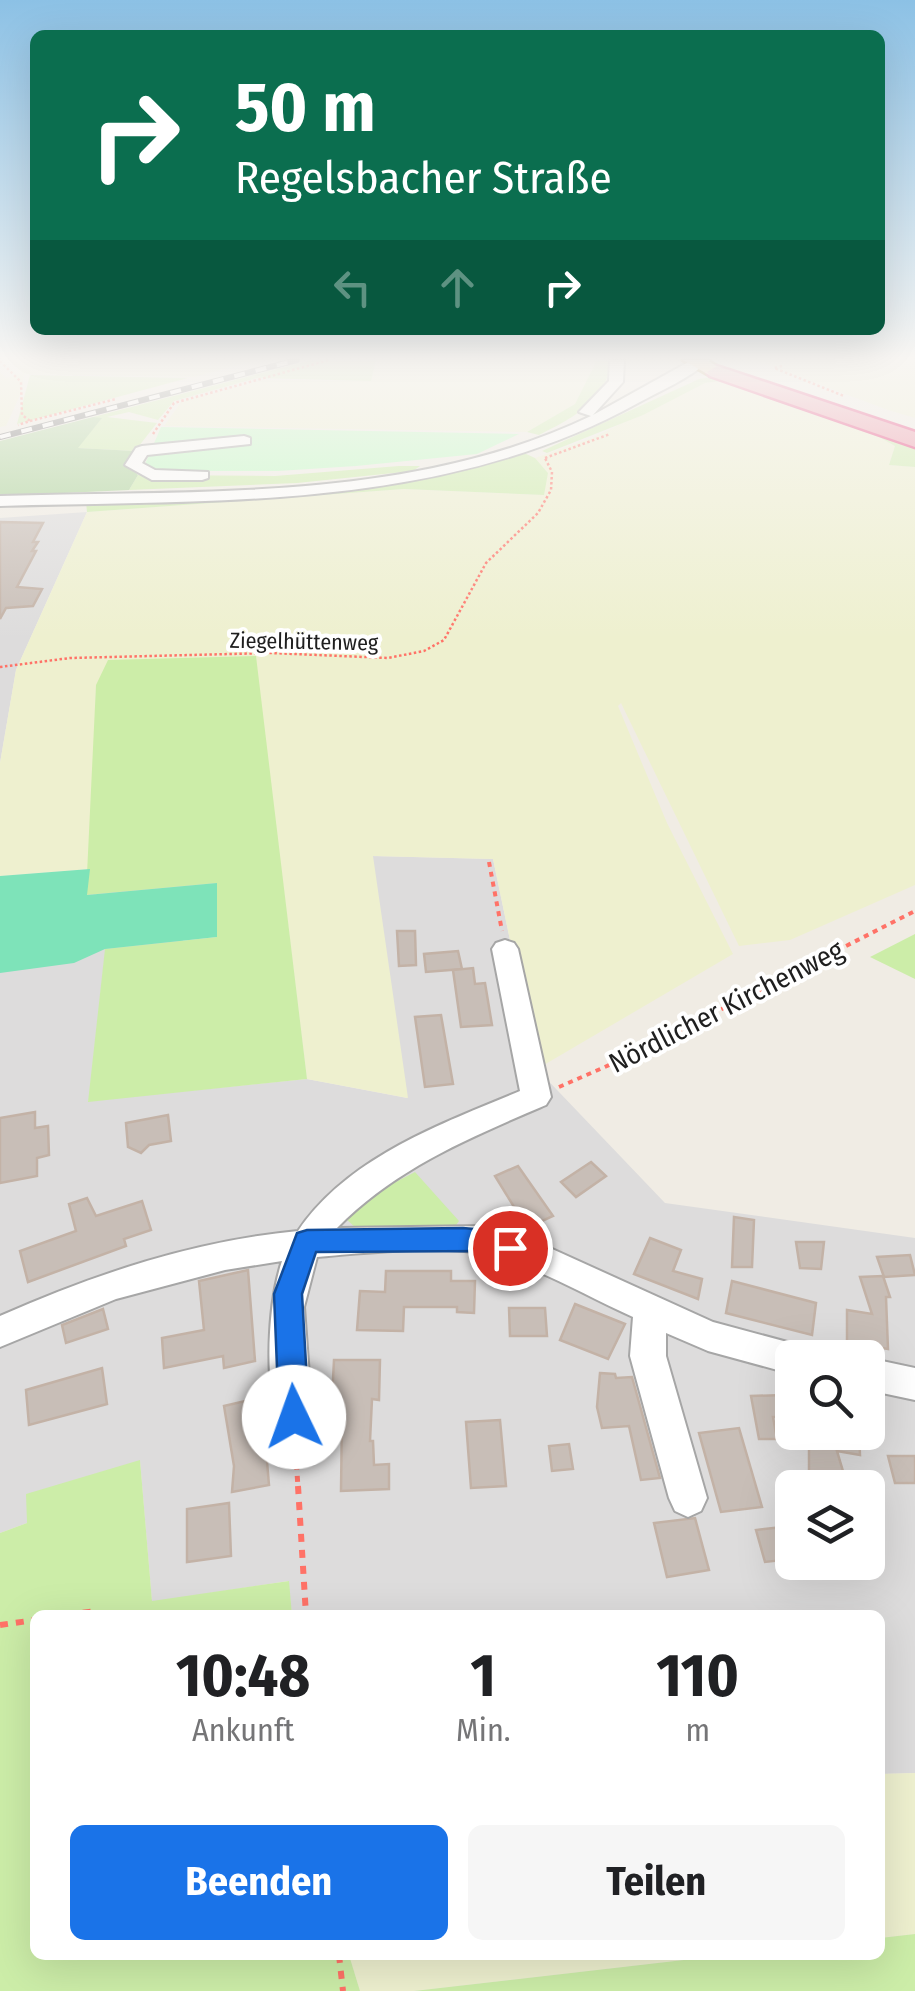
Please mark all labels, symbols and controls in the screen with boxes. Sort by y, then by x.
text: 50 m [235,66,376,150]
icon: right [70,70,200,200]
text: Regelsbacher Straße [235,151,612,205]
icon: left [325,260,380,315]
icon: ahead [430,260,485,315]
icon: right [535,260,590,315]
street label: Ziegelhüttenweg [229,627,379,656]
street label: Nördlicher Kirchenweg [604,933,850,1080]
pin [468,1206,553,1291]
icon: arrive [483,1221,538,1276]
map controls [775,1340,885,1580]
button: search [775,1340,885,1450]
position arrow [242,1365,346,1469]
button: layers [775,1470,885,1580]
text: 10:48 [176,1640,310,1712]
text: 1 [471,1640,496,1712]
text: 110 [657,1640,739,1712]
text: Ankunft [192,1711,294,1749]
text: Min. [456,1711,511,1749]
text: m [685,1711,710,1749]
button: Beenden [70,1825,448,1940]
button: Teilen [468,1825,845,1940]

